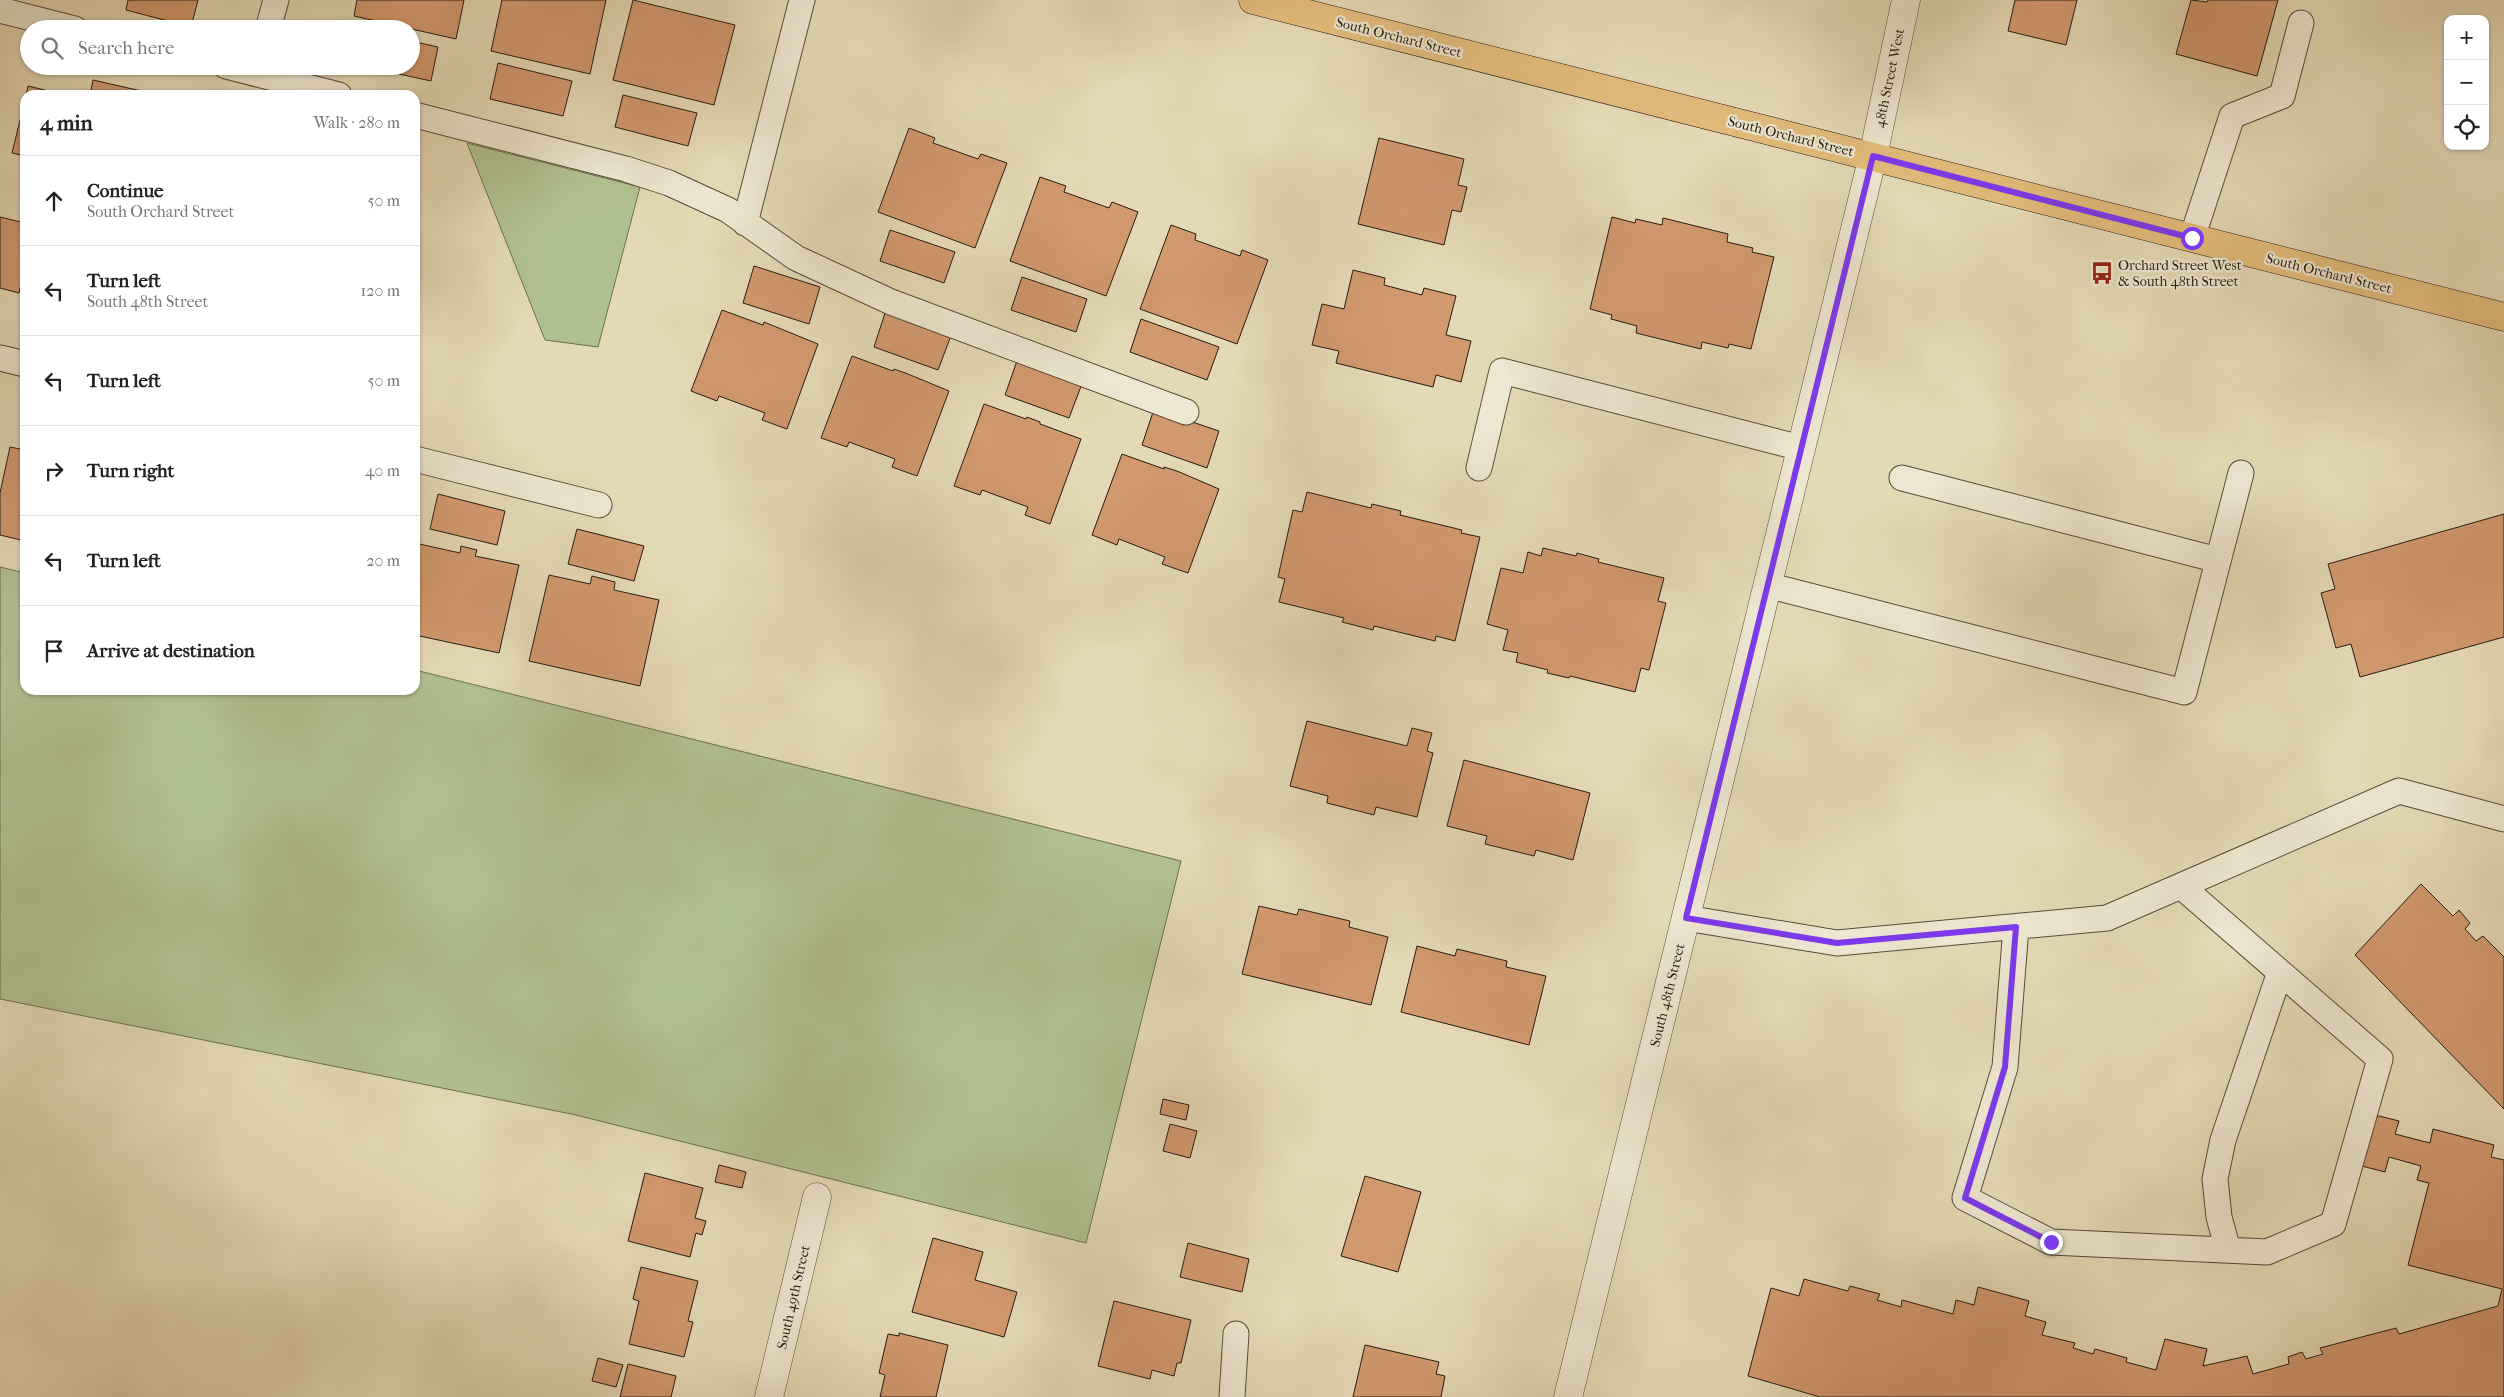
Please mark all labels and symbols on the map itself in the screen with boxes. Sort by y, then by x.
street label: South Orchard Street [1334,14,1463,61]
street label: 48th Street West [1871,27,1908,129]
street label: South Orchard Street [1726,113,1855,160]
route start [2181,227,2204,250]
street label: South Orchard Street [2264,250,2393,297]
place label: Orchard Street West & South 48th Street [2118,257,2242,290]
bus stop icon: Orchard Street West & South 48th Street [2089,260,2115,286]
street label: South 48th Street [1646,942,1689,1049]
route end [2040,1231,2063,1254]
street label: South 49th Street [773,1243,814,1351]

